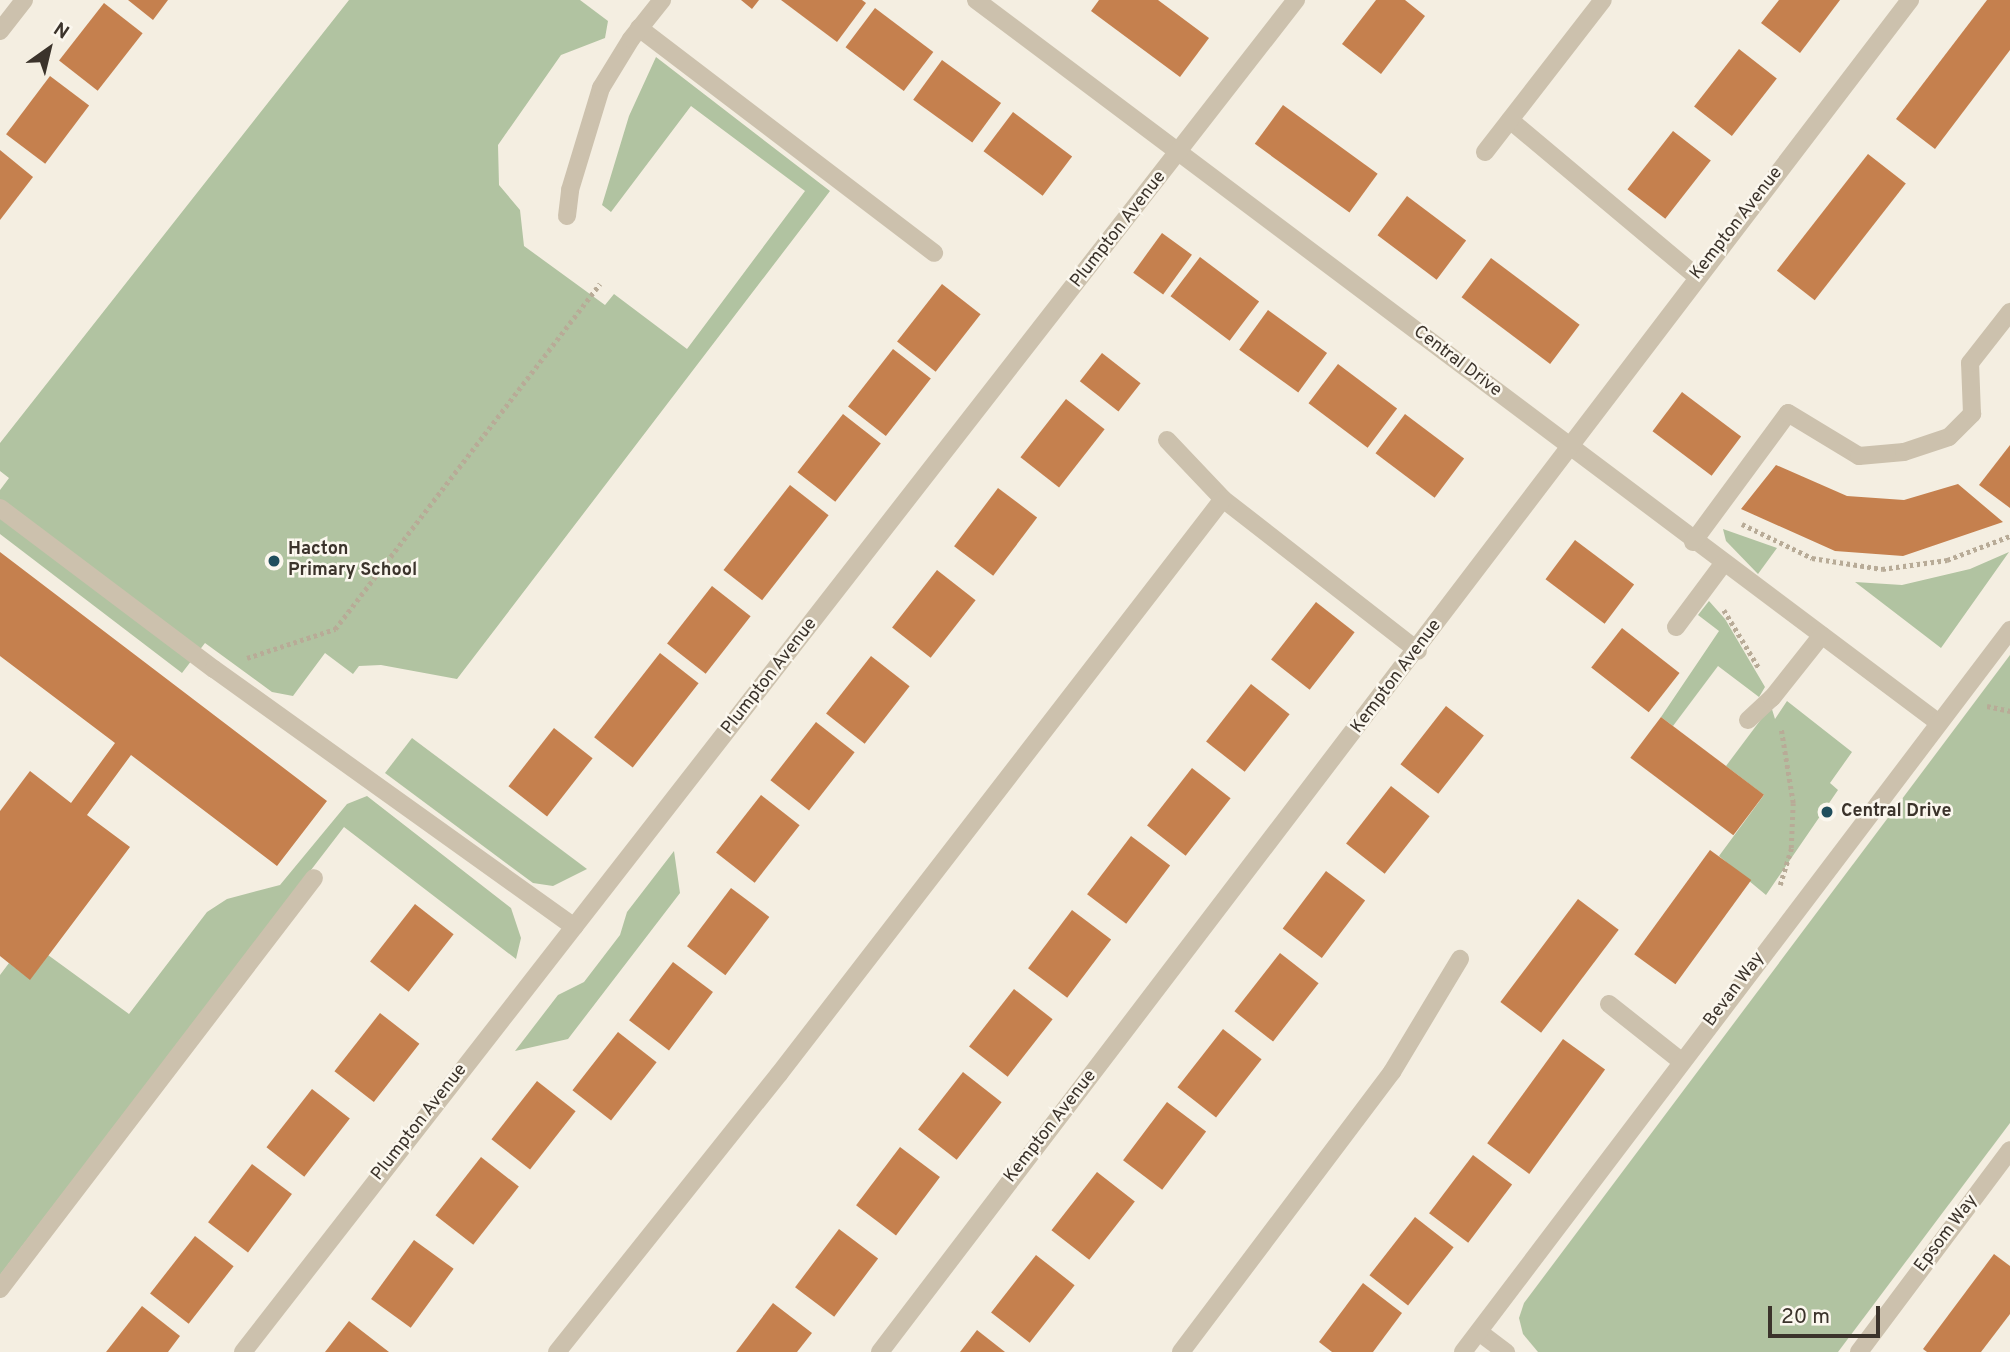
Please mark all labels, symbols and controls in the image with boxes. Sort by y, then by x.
north arrow [14,14,84,84]
text: N [48,18,73,45]
street label: Kempton Avenue [1686,163,1788,285]
street label: Plumpton Avenue [1066,167,1172,293]
street label: Central Drive [1408,322,1506,402]
place label: Hacton Primary School [288,540,417,582]
marker: Hacton Primary School [266,553,282,569]
street label: Plumpton Avenue [717,614,823,740]
street label: Kempton Avenue [1347,615,1447,739]
place label: Central Drive [1841,801,1951,823]
marker: Central Drive [1819,804,1835,820]
street label: Bevan Way [1700,948,1770,1032]
street label: Plumpton Avenue [367,1060,473,1186]
street label: Kempton Avenue [1000,1066,1102,1188]
street label: Epsom Way [1911,1191,1983,1277]
scale bar [1772,1292,1884,1336]
text: 20 m [1781,1304,1830,1331]

